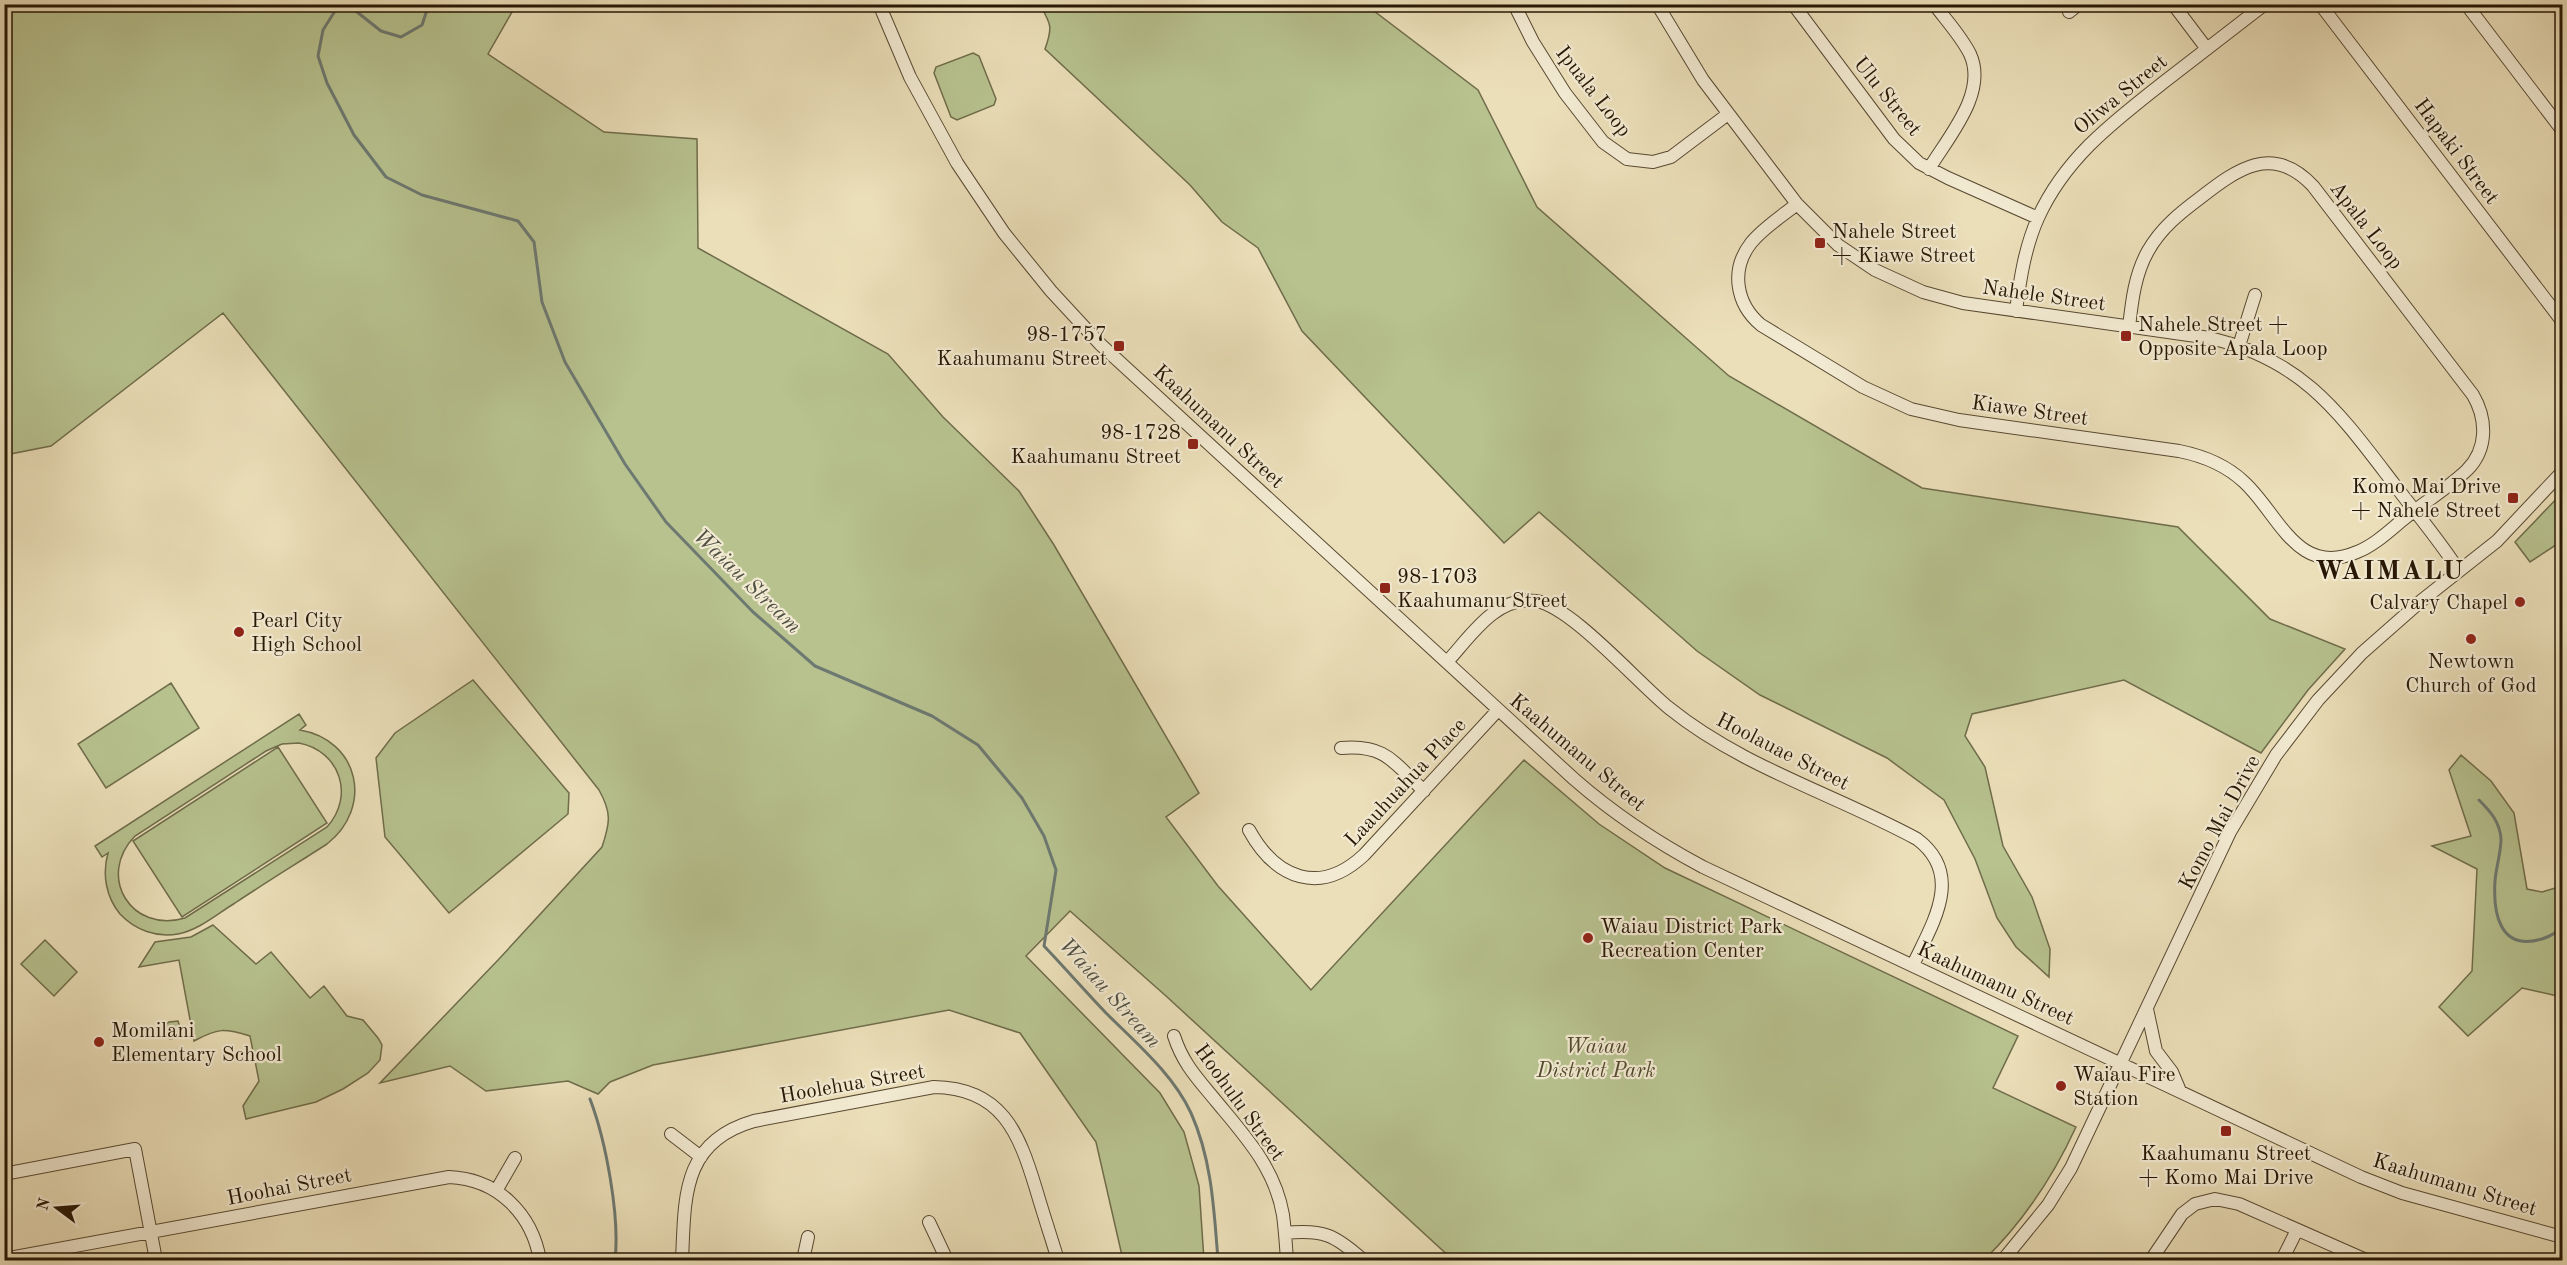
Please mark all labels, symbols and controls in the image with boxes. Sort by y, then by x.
street label: Ipuala Loop [1551,43,1634,141]
street label: Oliwa Street [2070,51,2172,139]
street label: Ulu Street [1849,54,1925,140]
street label: Hapaki Street [2409,95,2502,209]
street label: Apala Loop [2325,178,2406,274]
place label: Nahele Street + Kiawe Street [1832,222,1976,267]
marker: Nahele Street + Kiawe Street [1813,236,1827,250]
street label: Nahele Street [1981,277,2107,316]
place label: Nahele Street + Opposite Apala Loop [2138,315,2328,360]
place label: 98-1757 Kaahumanu Street [937,325,1107,370]
marker: Nahele Street + Opposite Apala Loop [2119,329,2133,343]
marker: 98-1757 Kaahumanu Street [1112,339,1126,353]
street label: Kaahumanu Street [1149,361,1287,493]
street label: Kiawe Street [1970,393,2090,430]
place label: 98-1728 Kaahumanu Street [1011,423,1181,468]
marker: 98-1728 Kaahumanu Street [1186,437,1200,451]
place label: Komo Mai Drive + Nahele Street [2351,477,2501,522]
marker: Komo Mai Drive + Nahele Street [2506,491,2520,505]
water label: Waiau Stream [688,525,805,638]
district label: WAIMALU [2315,558,2465,585]
place label: 98-1703 Kaahumanu Street [1397,567,1567,612]
marker: 98-1703 Kaahumanu Street [1378,581,1392,595]
place label: Calvary Chapel [2369,593,2508,614]
marker: Calvary Chapel [2513,595,2527,609]
place label: Pearl City High School [251,611,362,656]
marker: Pearl City High School [232,625,246,639]
marker: Newtown Church of God [2464,632,2478,646]
place label: Newtown Church of God [2405,652,2537,697]
street label: Kaahumanu Street [1505,690,1649,816]
street label: Hoolauae Street [1712,710,1852,795]
street label: Laauhuahua Place [1341,715,1471,851]
street label: Komo Mai Drive [2176,752,2265,894]
place label: Waiau District Park Recreation Center [1600,917,1783,962]
marker: Waiau District Park Recreation Center [1581,931,1595,945]
water label: Waiau Stream [1054,934,1165,1053]
street label: Kaahumanu Street [1914,939,2077,1030]
place label: Momilani Elementary School [111,1021,282,1066]
marker: Momilani Elementary School [92,1035,106,1049]
park label: Waiau District Park [1535,1037,1656,1082]
street label: Hoohulu Street [1190,1041,1288,1165]
street label: Hoolehua Street [778,1061,927,1108]
place label: Waiau Fire Station [2073,1065,2175,1110]
marker: Waiau Fire Station [2054,1079,2068,1093]
marker: Kaahumanu Street + Komo Mai Drive [2219,1124,2233,1138]
place label: Kaahumanu Street + Komo Mai Drive [2139,1144,2313,1189]
street label: Kaahumanu Street [2370,1150,2539,1220]
street label: Hoohai Street [225,1165,353,1210]
north arrow [27,1178,87,1238]
text: N [35,1196,54,1213]

